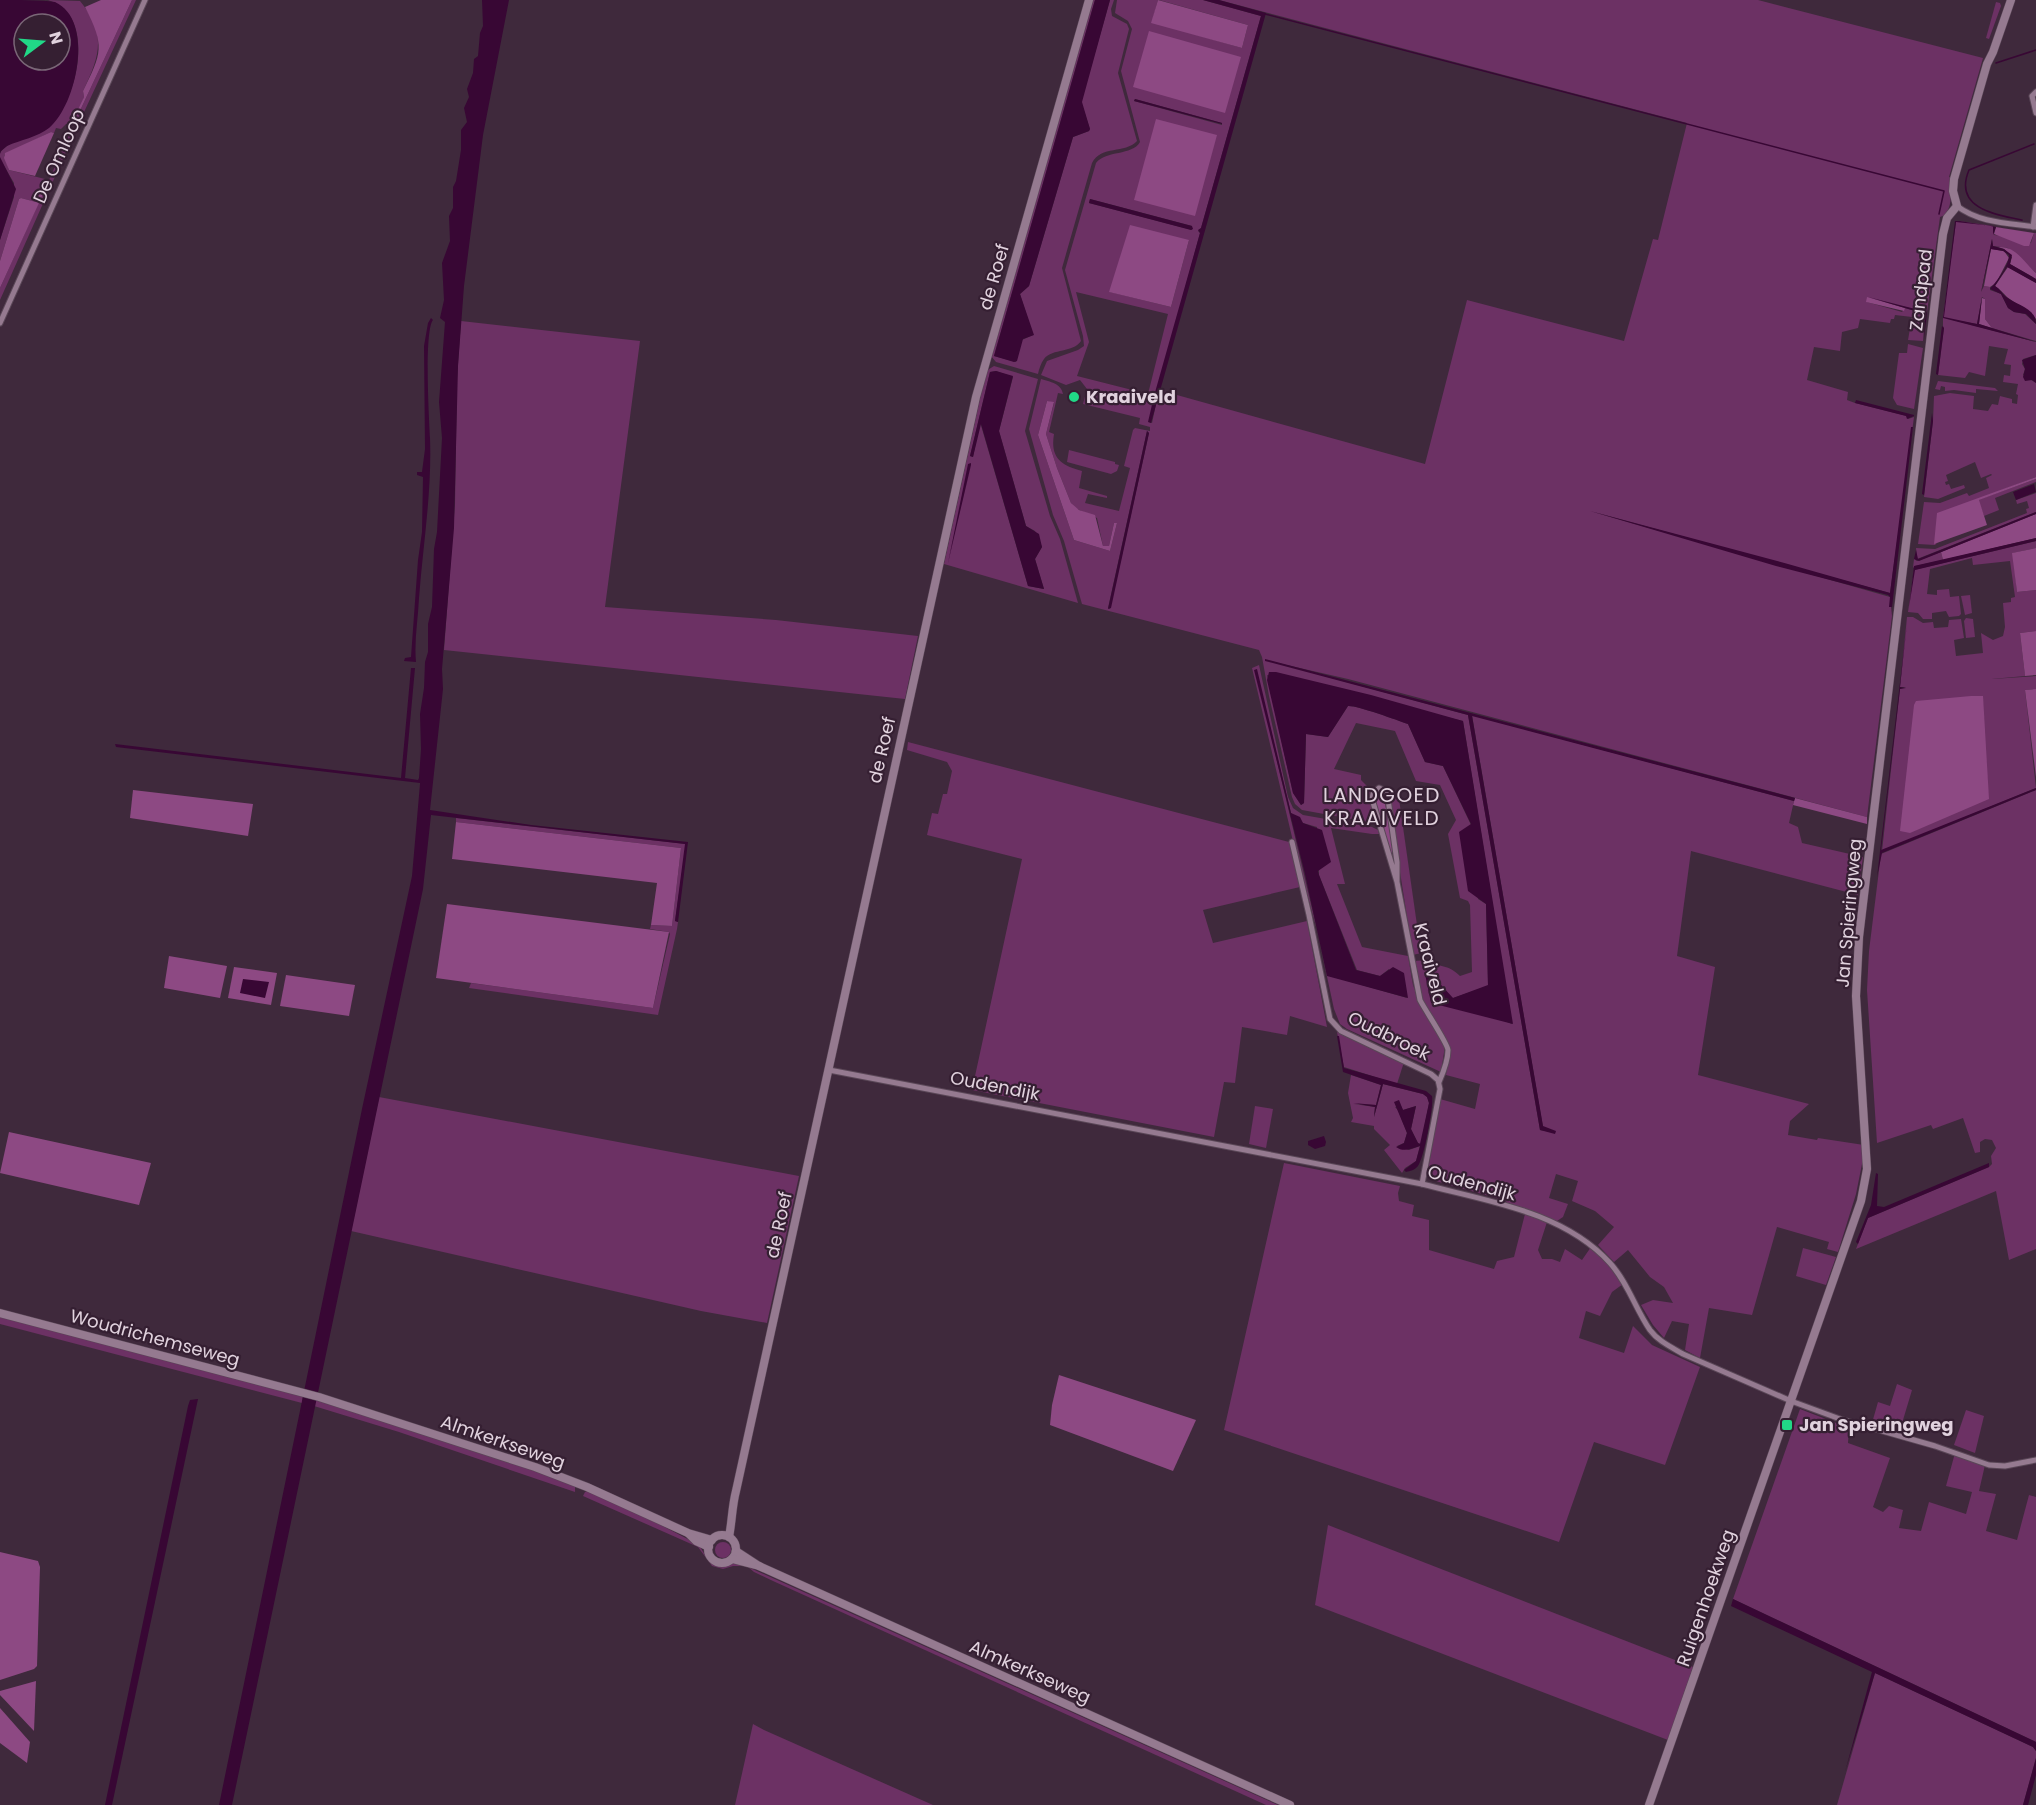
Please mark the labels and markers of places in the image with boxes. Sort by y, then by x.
place label: Kraaiveld [1086,384,1176,409]
marker: Kraaiveld [1067,390,1081,404]
place label: Jan Spieringweg [1799,1412,1954,1437]
marker: Jan Spieringweg [1780,1418,1794,1432]

